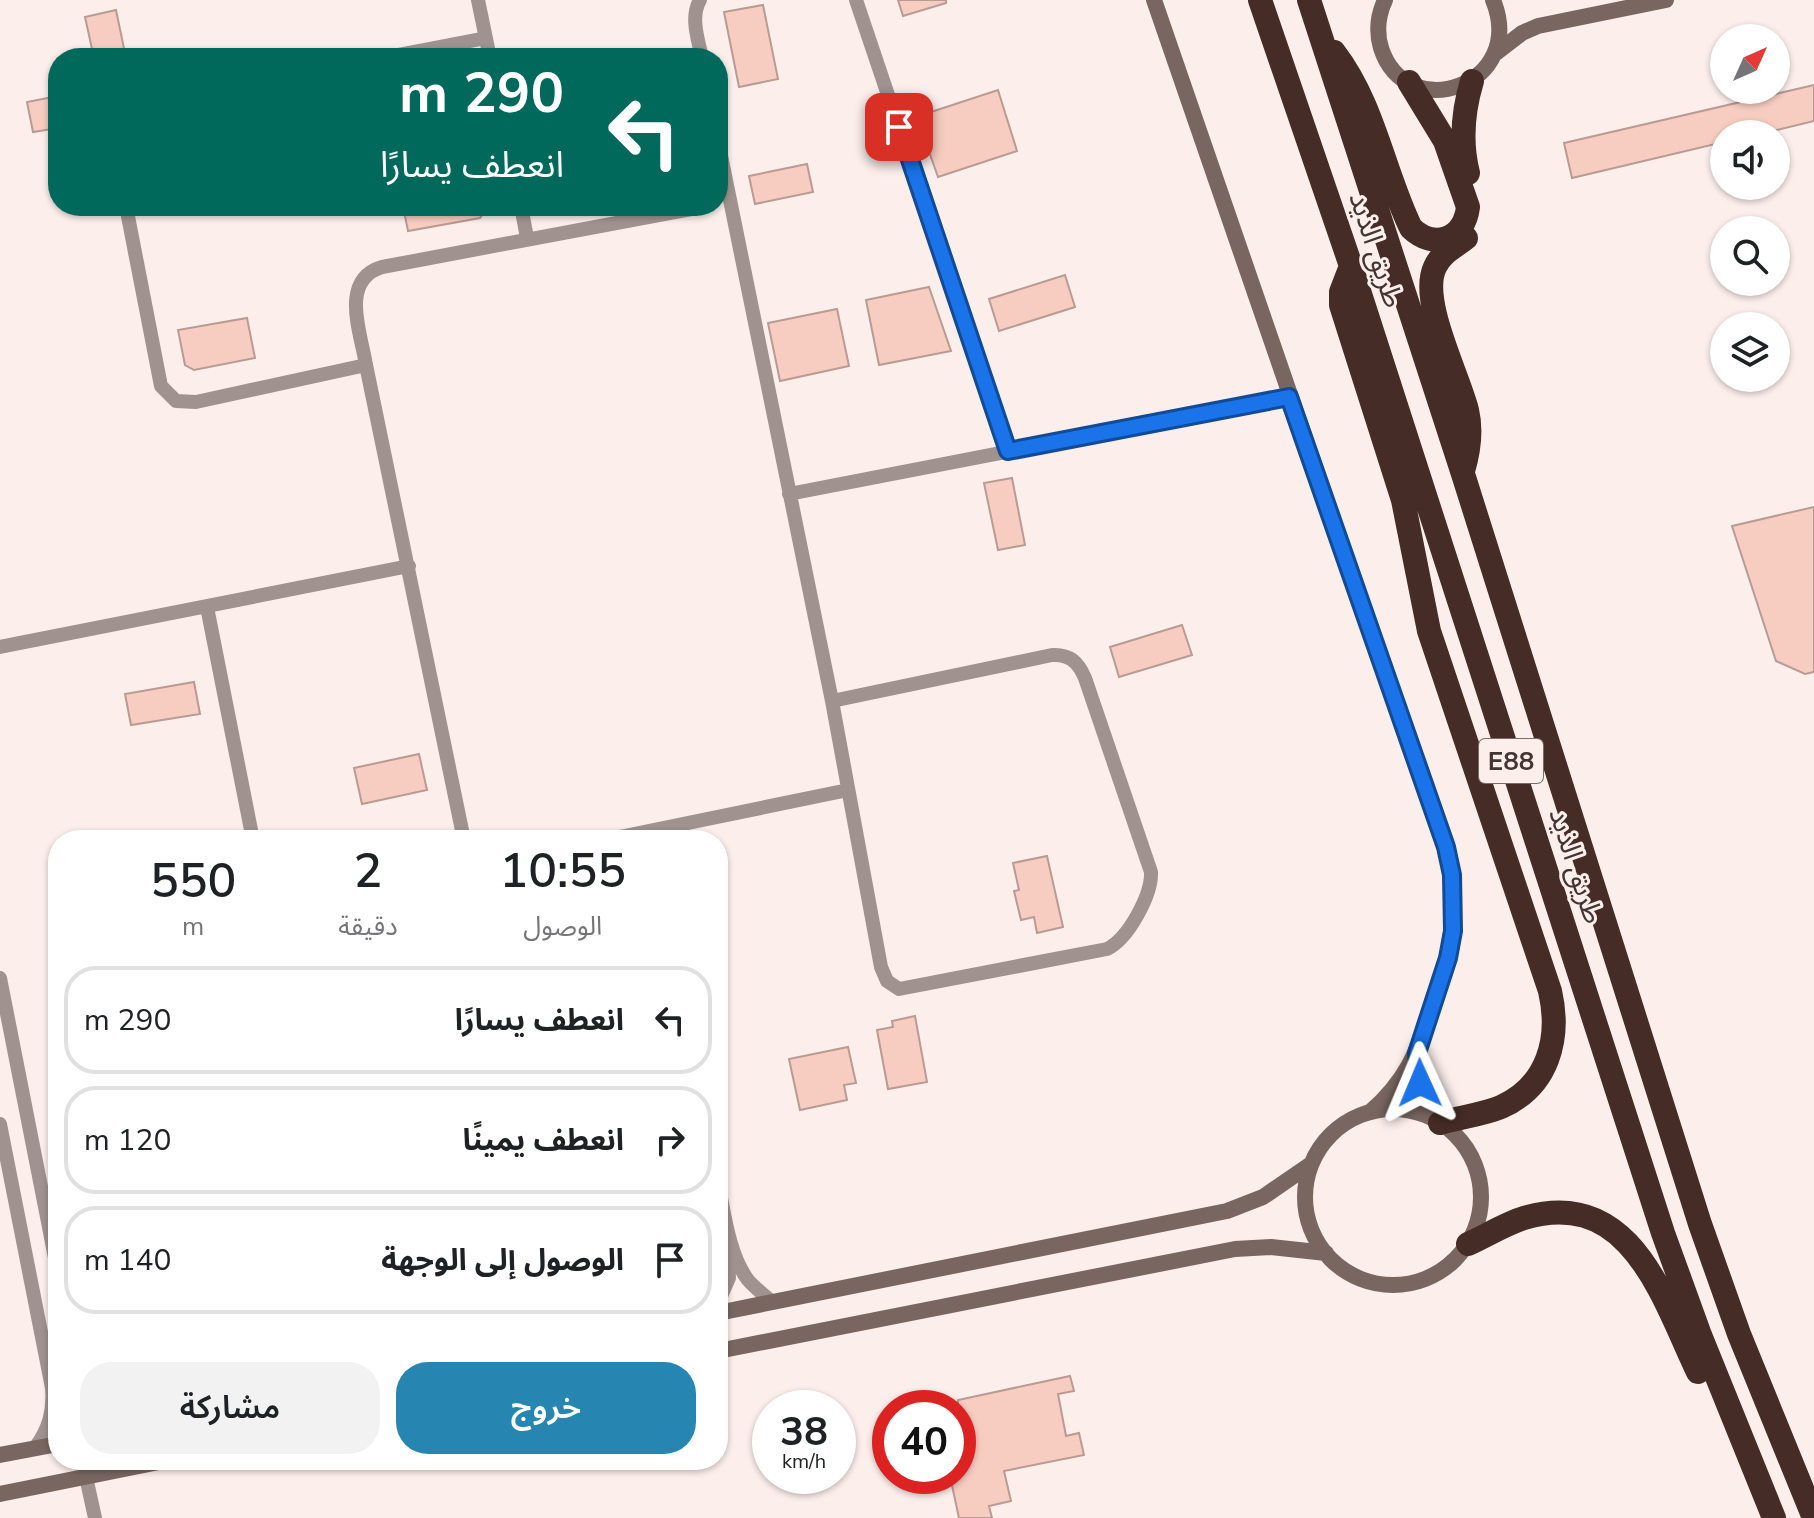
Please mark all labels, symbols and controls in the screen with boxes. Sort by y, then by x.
north arrow [1710,24,1790,104]
map controls [1710,24,1790,392]
text: 290 m [399,55,564,132]
icon: left [592,80,696,184]
pin [865,93,933,161]
icon: arrive [877,105,921,149]
button: sound [1710,120,1790,200]
text: انعطف يسارًا [380,141,564,190]
street label: طريق الذيد [1339,187,1413,313]
button: search [1710,216,1790,296]
button: layers [1710,312,1790,392]
road number: E88 [1479,739,1543,783]
street label: طريق الذيد [1539,803,1613,929]
text: 2 [354,838,382,904]
text: 10:55 [499,838,626,904]
text: 550 [150,848,236,914]
text: m [182,909,204,944]
text: دقيقة [338,909,398,944]
text: الوصول [523,909,602,944]
icon: left [648,998,692,1042]
text: 290 m [84,1000,171,1041]
text: انعطف يسارًا [455,1000,624,1041]
position arrow [1378,1041,1462,1125]
icon: right [648,1118,692,1162]
text: 120 m [84,1120,171,1161]
text: انعطف يمينًا [463,1120,624,1161]
icon: arrive [648,1238,692,1282]
text: 140 m [84,1240,171,1281]
text: الوصول إلى الوجهة [381,1240,624,1281]
button: مشاركة [80,1362,380,1454]
button: خروج [396,1362,696,1454]
speed limit sign: 40 [872,1390,976,1494]
text: 38 [780,1405,828,1459]
text: km/h [782,1448,826,1475]

